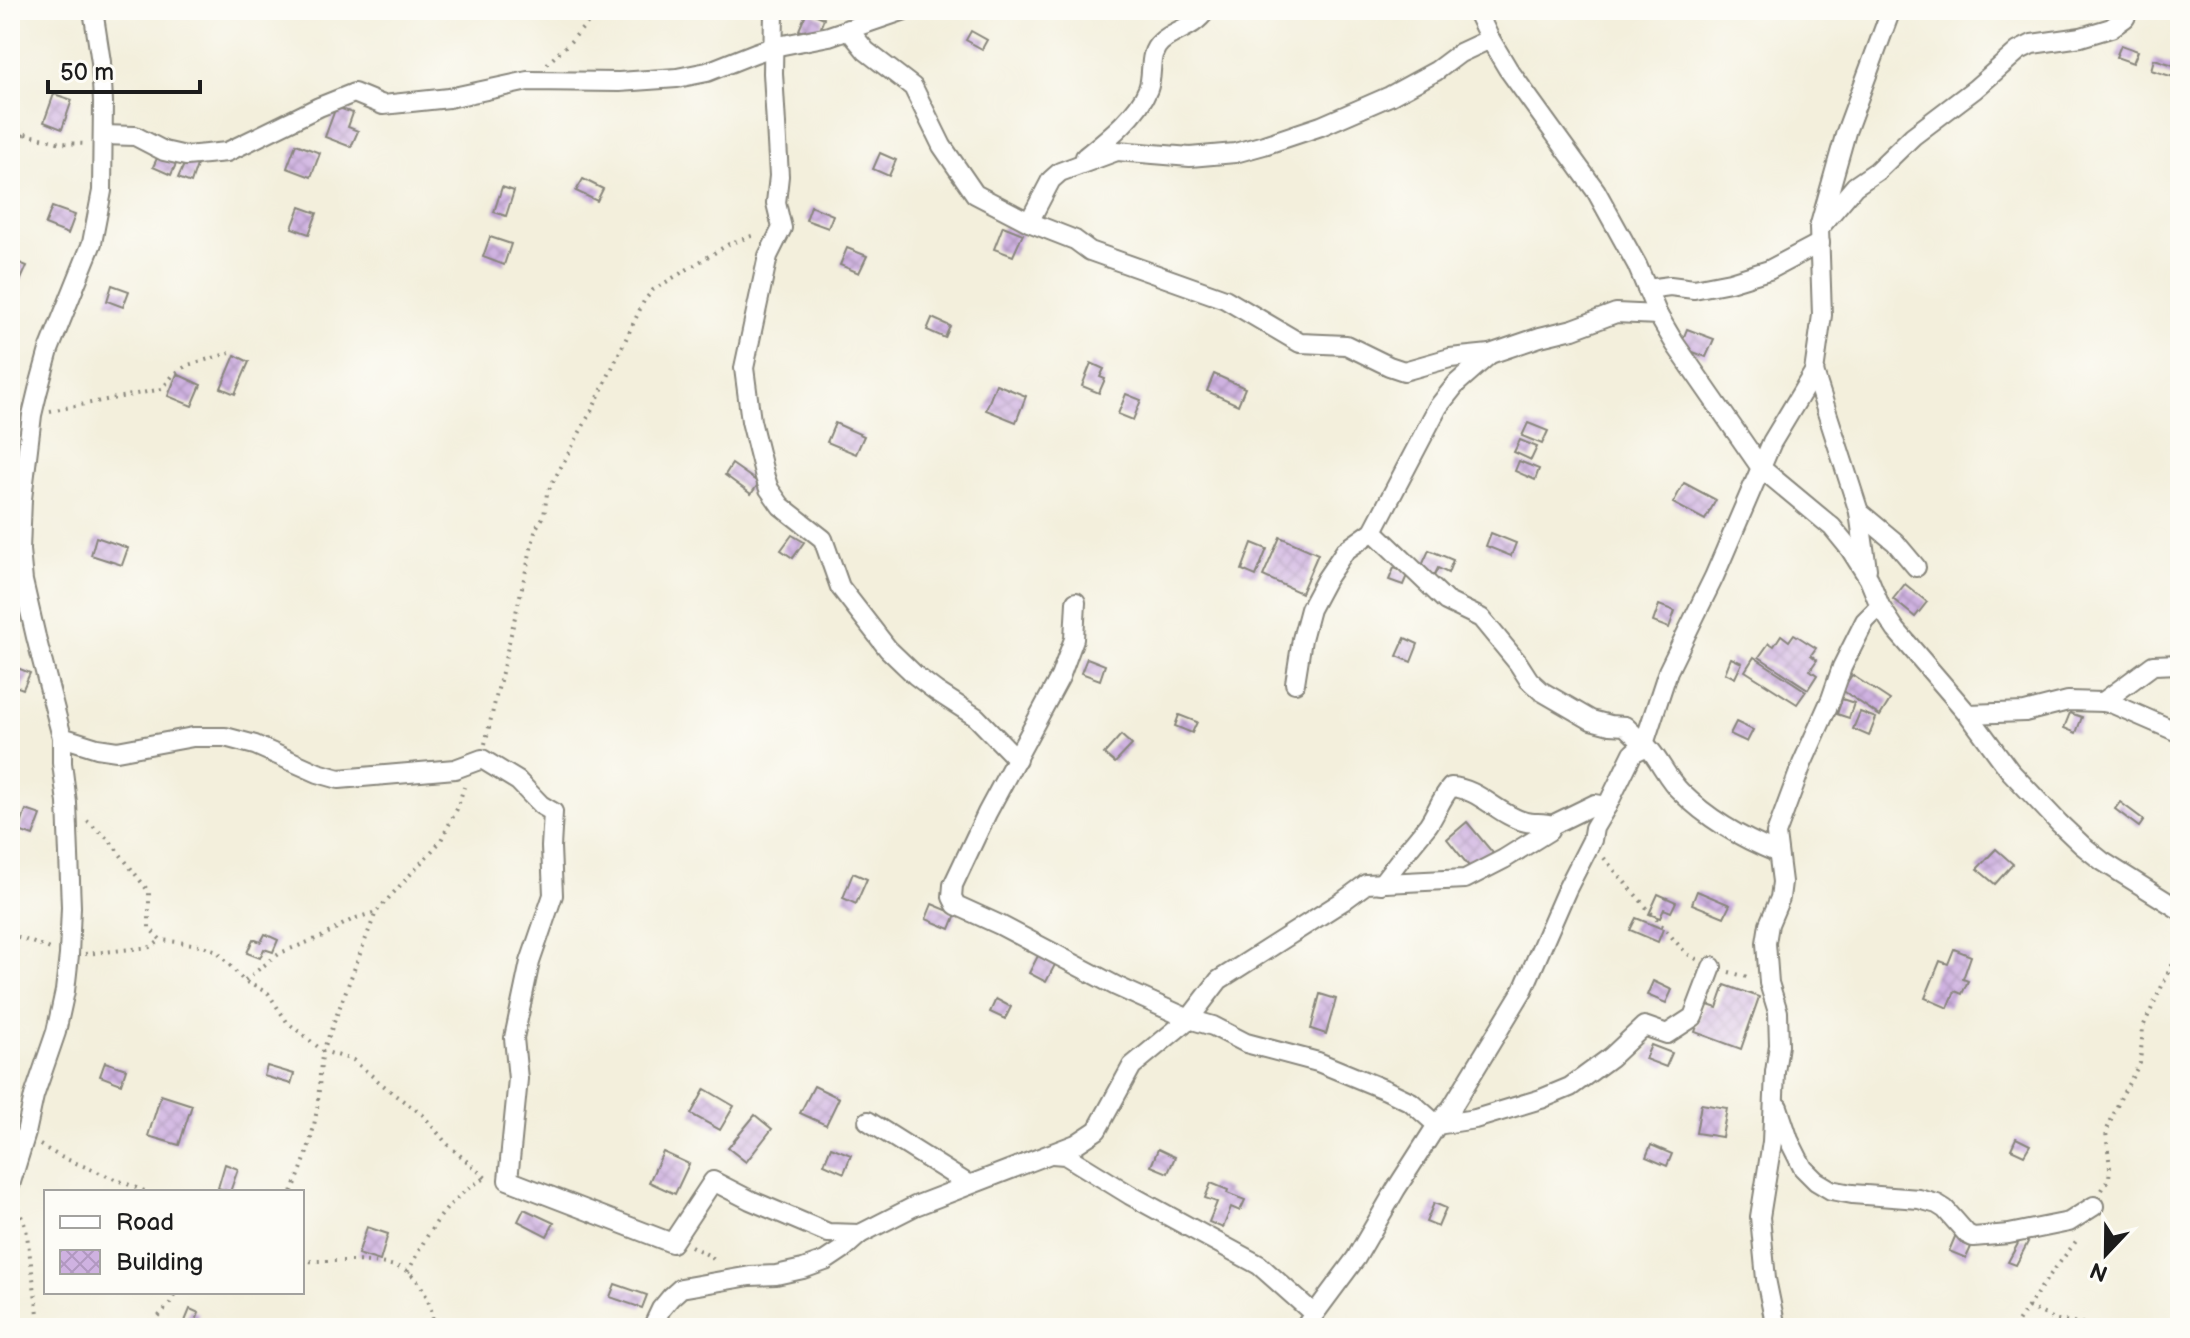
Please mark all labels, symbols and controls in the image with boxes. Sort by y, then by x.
scale bar [48,44,200,94]
text: 50 m [60,58,114,87]
legend [44,1190,304,1294]
text: Road [116,1208,174,1237]
north arrow [2066,1214,2146,1294]
text: Building [116,1248,203,1277]
text: N [2086,1256,2112,1287]

